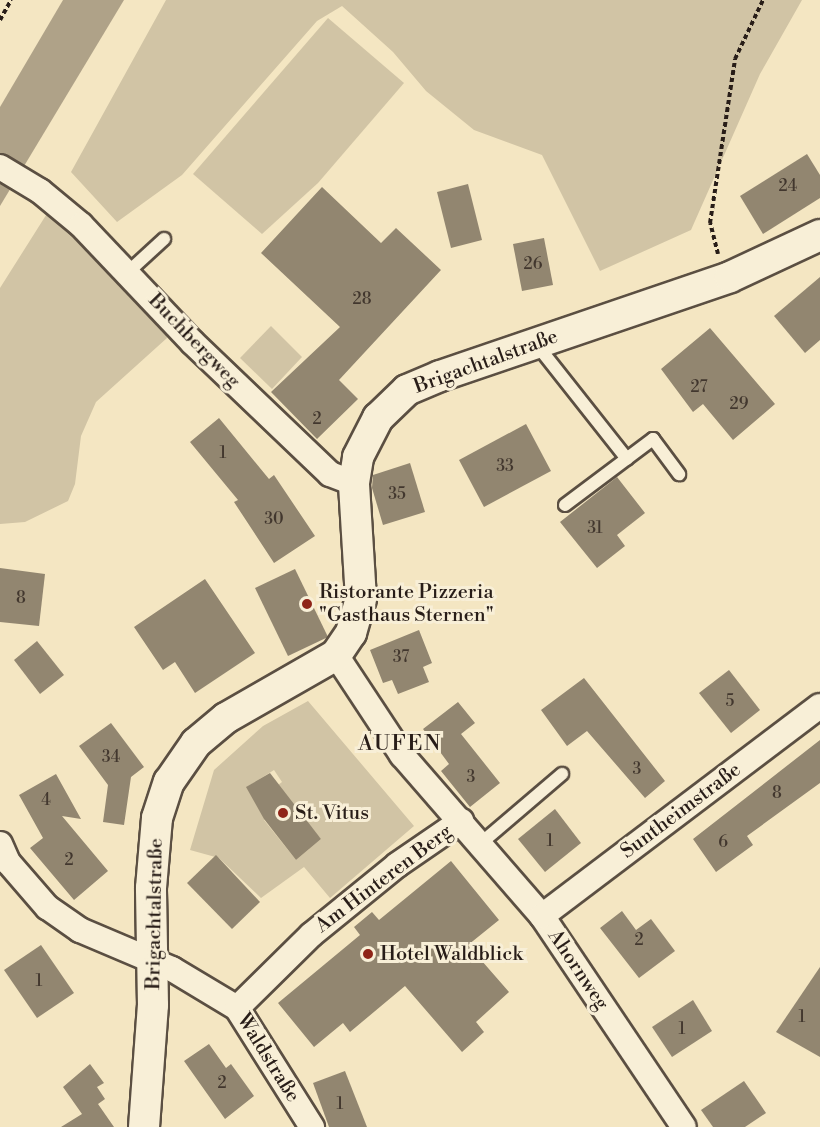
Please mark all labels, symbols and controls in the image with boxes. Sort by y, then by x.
house number: 24 [779,176,797,196]
house number: 26 [524,254,542,274]
street label: Buchbergweg [143,289,245,393]
house number: 28 [353,289,371,309]
street label: Brigachtalstraße [411,325,561,399]
house number: 27 [690,377,708,397]
house number: 29 [730,394,748,414]
house number: 2 [312,409,322,429]
house number: 1 [220,443,226,463]
house number: 33 [496,456,514,476]
house number: 35 [388,484,406,504]
house number: 30 [264,509,284,529]
house number: 31 [587,518,603,538]
place label: Ristorante Pizzeria "Gasthaus Sternen" [319,580,494,627]
house number: 8 [16,588,26,608]
marker: Ristorante Pizzeria "Gasthaus Sternen" [300,597,314,611]
house number: 37 [393,647,409,667]
house number: 5 [726,691,734,711]
district label: AUFEN [358,731,442,757]
house number: 34 [102,747,120,767]
street label: Suntheimstraße [616,758,746,864]
house number: 3 [633,759,641,779]
house number: 3 [467,767,475,787]
house number: 8 [772,783,782,803]
house number: 4 [41,790,51,810]
place label: St. Vitus [295,801,369,825]
marker: St. Vitus [276,806,290,820]
street label: Am Hinteren Berg [311,820,457,938]
house number: 1 [547,831,553,851]
house number: 6 [718,832,728,852]
street label: Brigachtalstraße [142,838,168,990]
house number: 2 [64,850,74,870]
street label: Ahornweg [542,925,614,1015]
house number: 2 [634,930,644,950]
place label: Hotel Waldblick [380,942,523,966]
marker: Hotel Waldblick [361,947,375,961]
house number: 1 [36,971,42,991]
house number: 1 [799,1007,805,1027]
street label: Waldstraße [231,1009,305,1107]
house number: 1 [679,1019,685,1039]
house number: 2 [217,1073,227,1093]
house number: 1 [337,1094,343,1114]

